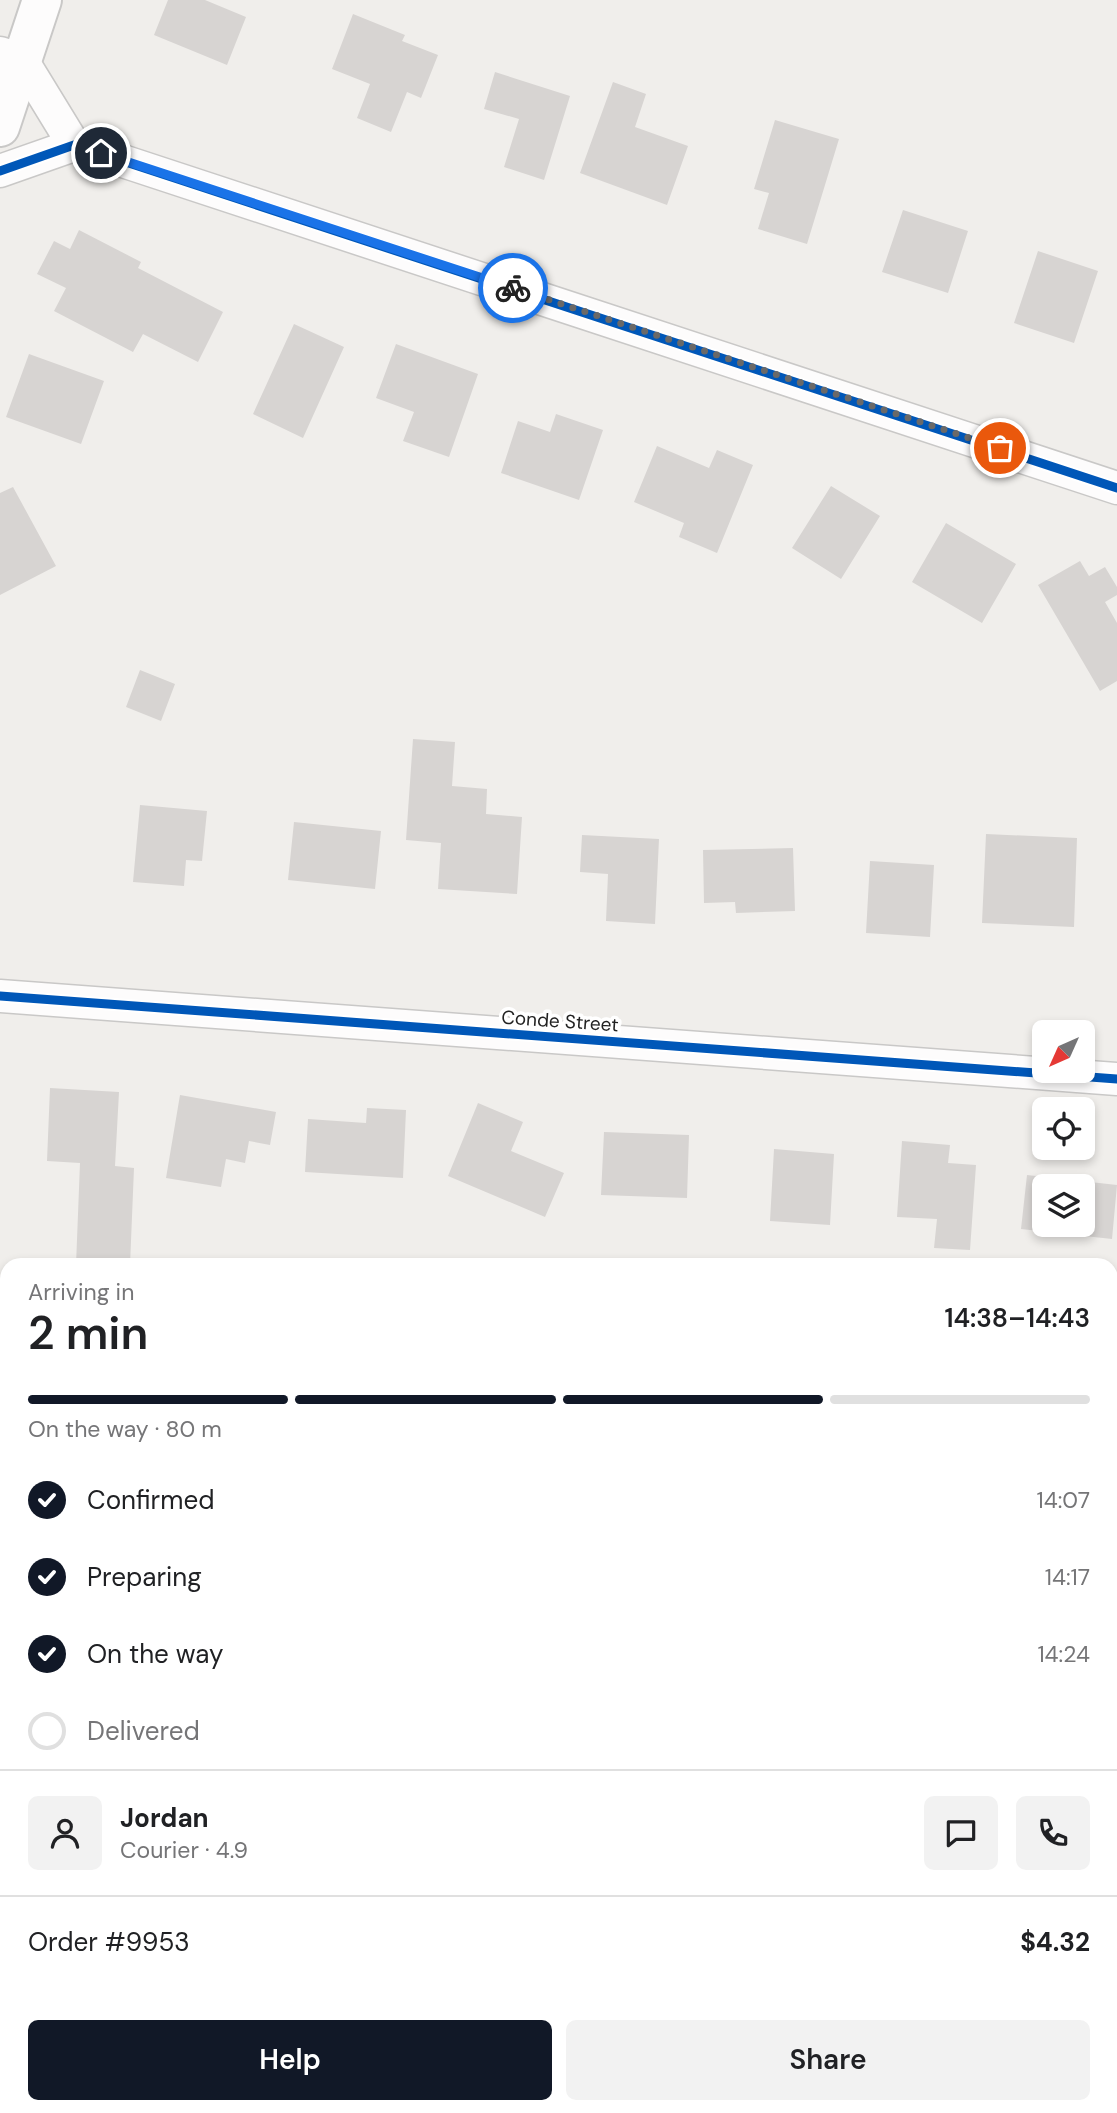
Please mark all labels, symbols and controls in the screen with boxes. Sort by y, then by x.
pin [71,123,131,183]
icon: home [82,134,120,172]
courier [478,253,548,323]
icon: bike [494,269,532,307]
pin [970,418,1030,478]
icon: bag [981,429,1019,467]
street label: Conde Street [501,1004,619,1038]
north arrow [1032,1020,1096,1083]
map controls [1032,1020,1095,1237]
button: locate [1032,1097,1095,1160]
button: layers [1032,1174,1095,1237]
text: Arriving in [28,1277,134,1307]
text: 14:38–14:43 [944,1301,1090,1335]
text: 2 min [28,1303,148,1363]
text: On the way · 80 m [28,1414,222,1444]
icon: check [28,1481,66,1519]
text: Confirmed [87,1483,214,1517]
text: 14:07 [1037,1485,1090,1515]
icon: check [28,1558,66,1596]
text: Preparing [87,1560,202,1594]
text: 14:17 [1045,1562,1090,1592]
icon: check [28,1635,66,1673]
text: On the way [87,1637,223,1671]
text: 14:24 [1037,1639,1090,1669]
text: Delivered [87,1714,200,1748]
button: person [28,1796,102,1870]
button: chat [924,1796,998,1870]
button: phone [1016,1796,1090,1870]
text: Jordan [120,1801,209,1835]
text: Courier · 4.9 [120,1835,248,1865]
text: Order #9953 [28,1925,190,1959]
text: $4.32 [1020,1925,1090,1959]
button: Help [28,2020,552,2100]
button: Share [566,2020,1090,2100]

